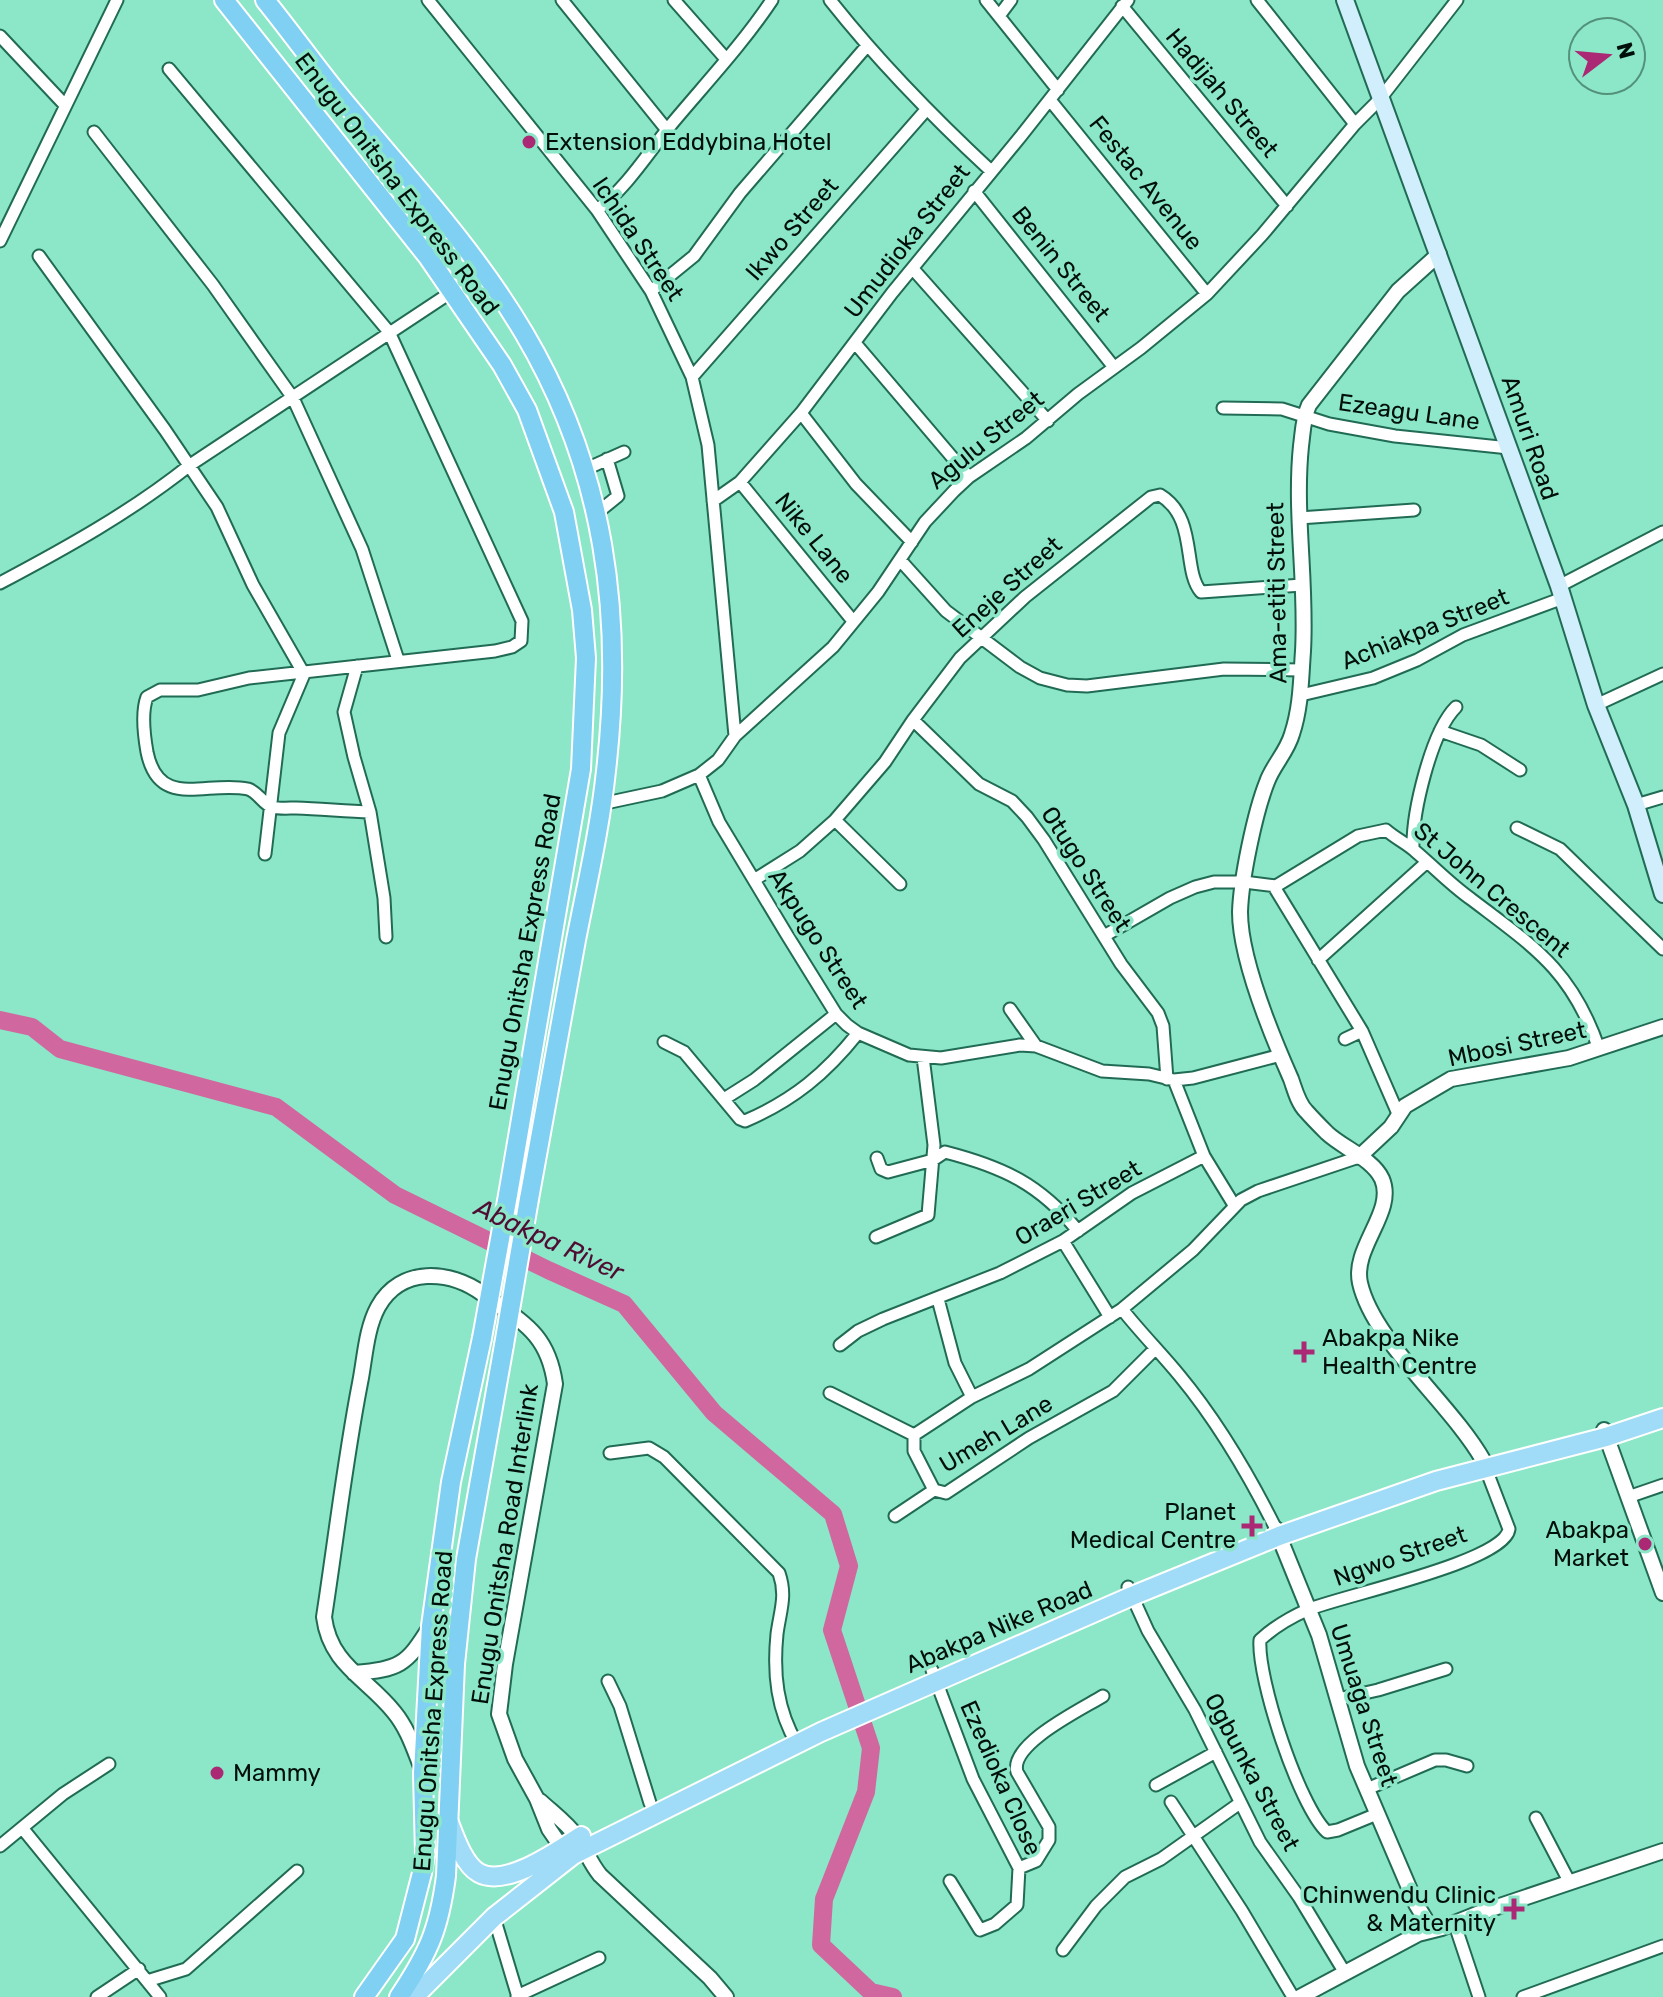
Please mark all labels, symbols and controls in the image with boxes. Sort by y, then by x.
north arrow [1567,16,1647,96]
street label: Hadijah Street [1160,23,1284,163]
text: N [1611,39,1641,62]
street label: Enugu Onitsha Express Road [289,47,505,321]
street label: Festac Avenue [1083,110,1209,256]
place label: Extension Eddybina Hotel [545,128,832,156]
marker: Extension Eddybina Hotel [520,133,538,151]
street label: Umudioka Street [838,159,976,323]
street label: Ichida Street [586,172,690,306]
street label: Ikwo Street [740,172,844,286]
street label: Benin Street [1006,201,1116,327]
street label: Amuri Road [1496,372,1564,504]
street label: Agulu Street [923,385,1049,495]
street label: Ezeagu Lane [1336,388,1482,436]
street label: Nike Lane [769,487,859,589]
street label: Ama-etiti Street [1261,502,1293,684]
street label: Eneje Street [947,531,1067,643]
street label: Achiakpa Street [1337,583,1513,675]
street label: Enugu Onitsha Express Road [483,791,567,1113]
street label: Otugo Street [1035,801,1137,937]
street label: St John Crescent [1408,817,1576,963]
street label: Akpugo Street [763,864,873,1014]
street label: Mbosi Street [1445,1016,1589,1072]
street label: Oraeri Street [1010,1154,1146,1252]
water label: Abakpa River [468,1191,629,1288]
place label: Abakpa Nike Health Centre [1322,1324,1477,1380]
marker: Abakpa Nike Health Centre [1293,1341,1315,1363]
street label: Enugu Onitsha Road Interlink [466,1381,544,1706]
street label: Umeh Lane [934,1389,1058,1479]
place label: Planet Medical Centre [1070,1498,1236,1554]
place label: Abakpa Market [1545,1516,1629,1572]
marker: Planet Medical Centre [1243,1517,1261,1535]
street label: Ngwo Street [1330,1520,1470,1592]
marker: Abakpa Market [1636,1535,1654,1553]
street label: Enugu Onitsha Express Road [408,1550,458,1872]
street label: Abakpa Nike Road [902,1575,1096,1679]
street label: Umuaga Street [1325,1620,1403,1790]
street label: Ogbunka Street [1199,1688,1305,1856]
street label: Ezedioka Close [954,1696,1048,1860]
place label: Mammy [233,1759,321,1787]
marker: Mammy [208,1764,226,1782]
place label: Chinwendu Clinic & Maternity [1302,1881,1496,1937]
marker: Chinwendu Clinic & Maternity [1503,1898,1525,1920]

